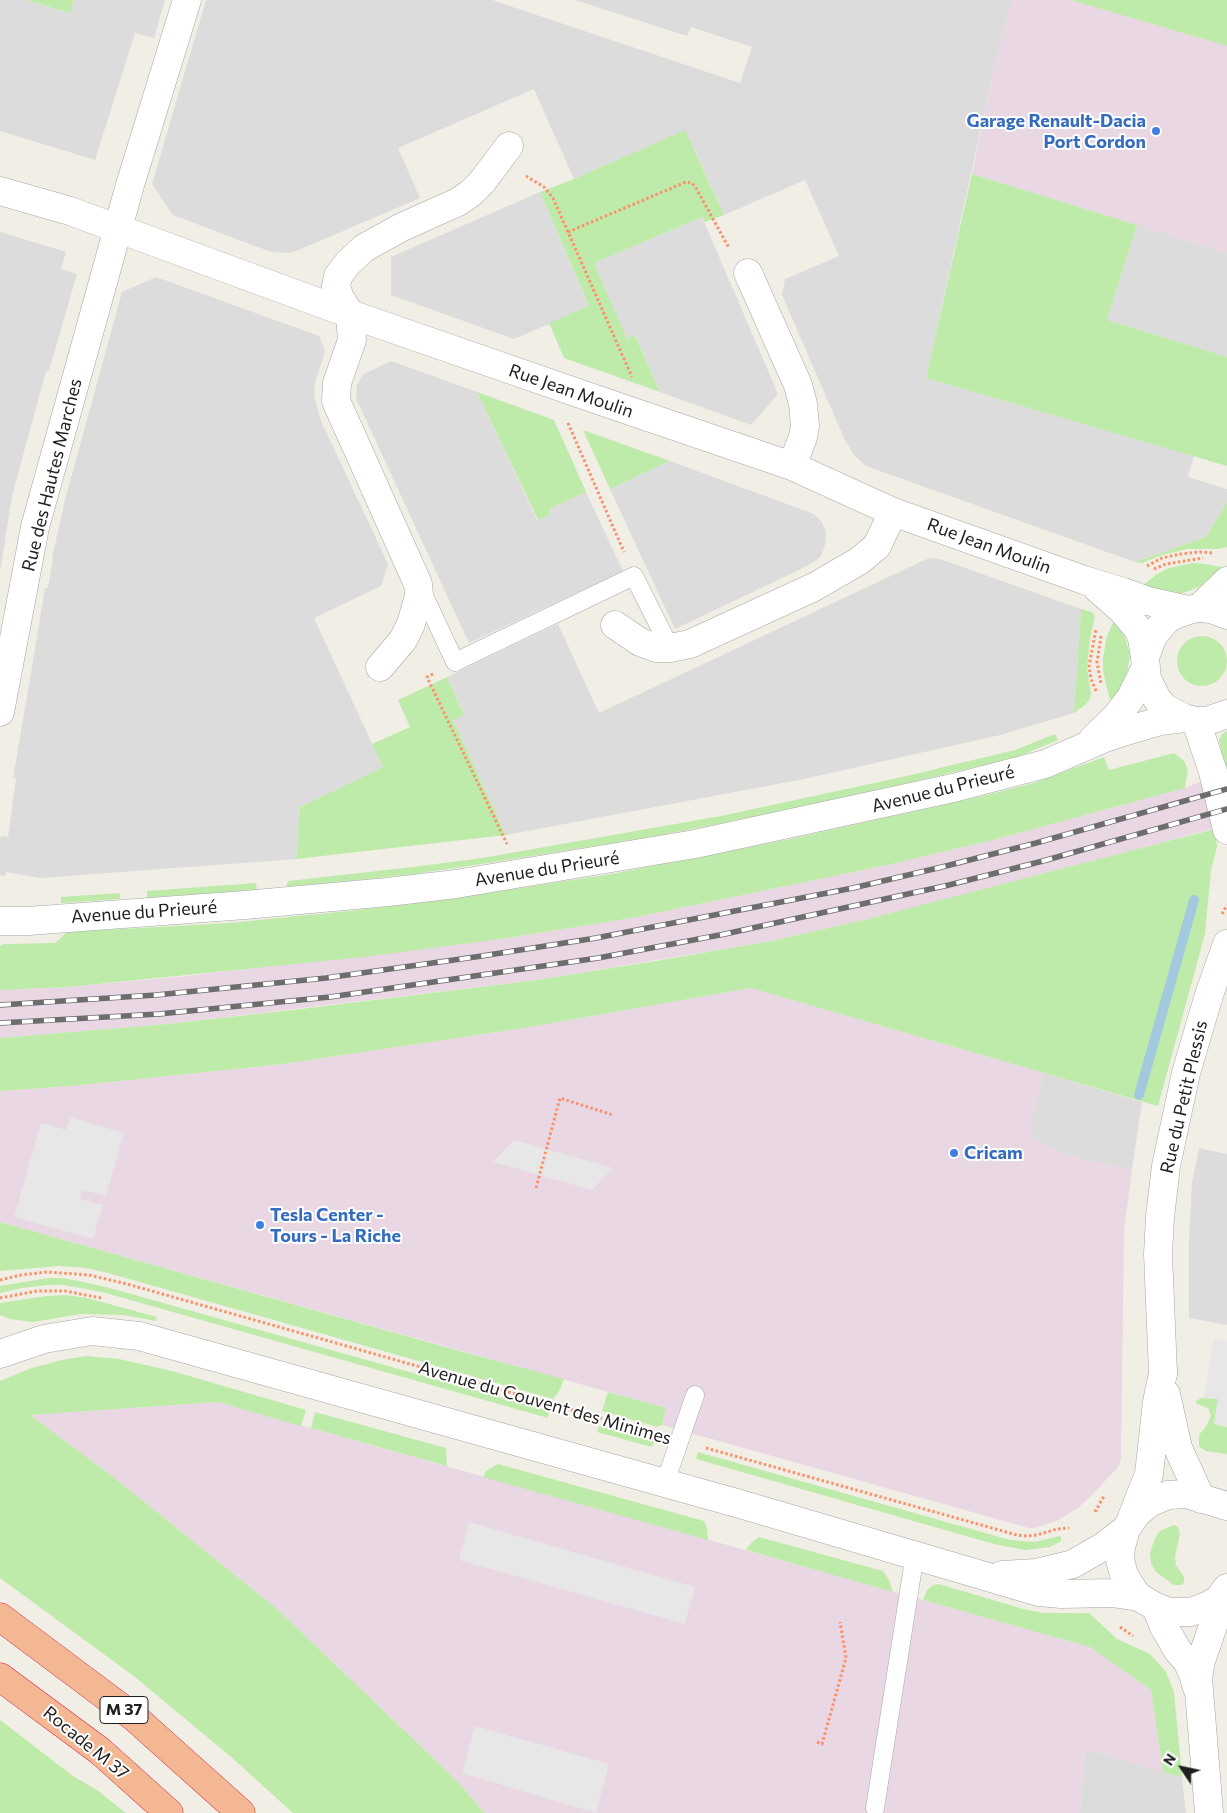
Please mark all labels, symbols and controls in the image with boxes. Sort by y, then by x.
place label: Garage Renault-Dacia Port Cordon [967,110,1146,152]
marker: Garage Renault-Dacia Port Cordon [1150,125,1162,137]
street label: Rue Jean Moulin [506,360,636,422]
street label: Rue des Hautes Marches [18,376,86,574]
street label: Rue Jean Moulin [924,514,1054,578]
street label: Avenue du Prieuré [869,761,1017,817]
street label: Avenue du Prieuré [473,847,621,891]
street label: Avenue du Prieuré [70,896,218,928]
street label: Rue du Petit Plessis [1156,1018,1212,1176]
place label: Cricam [964,1142,1023,1164]
marker: Cricam [948,1147,960,1159]
place label: Tesla Center - Tours - La Riche [270,1204,401,1246]
marker: Tesla Center - Tours - La Riche [254,1219,266,1231]
street label: Avenue du Couvent des Minimes [416,1357,674,1449]
road number: M 37 [100,1696,148,1724]
street label: Rocade M 37 [39,1702,133,1784]
north arrow [1157,1743,1207,1793]
text: N [1159,1750,1179,1768]

